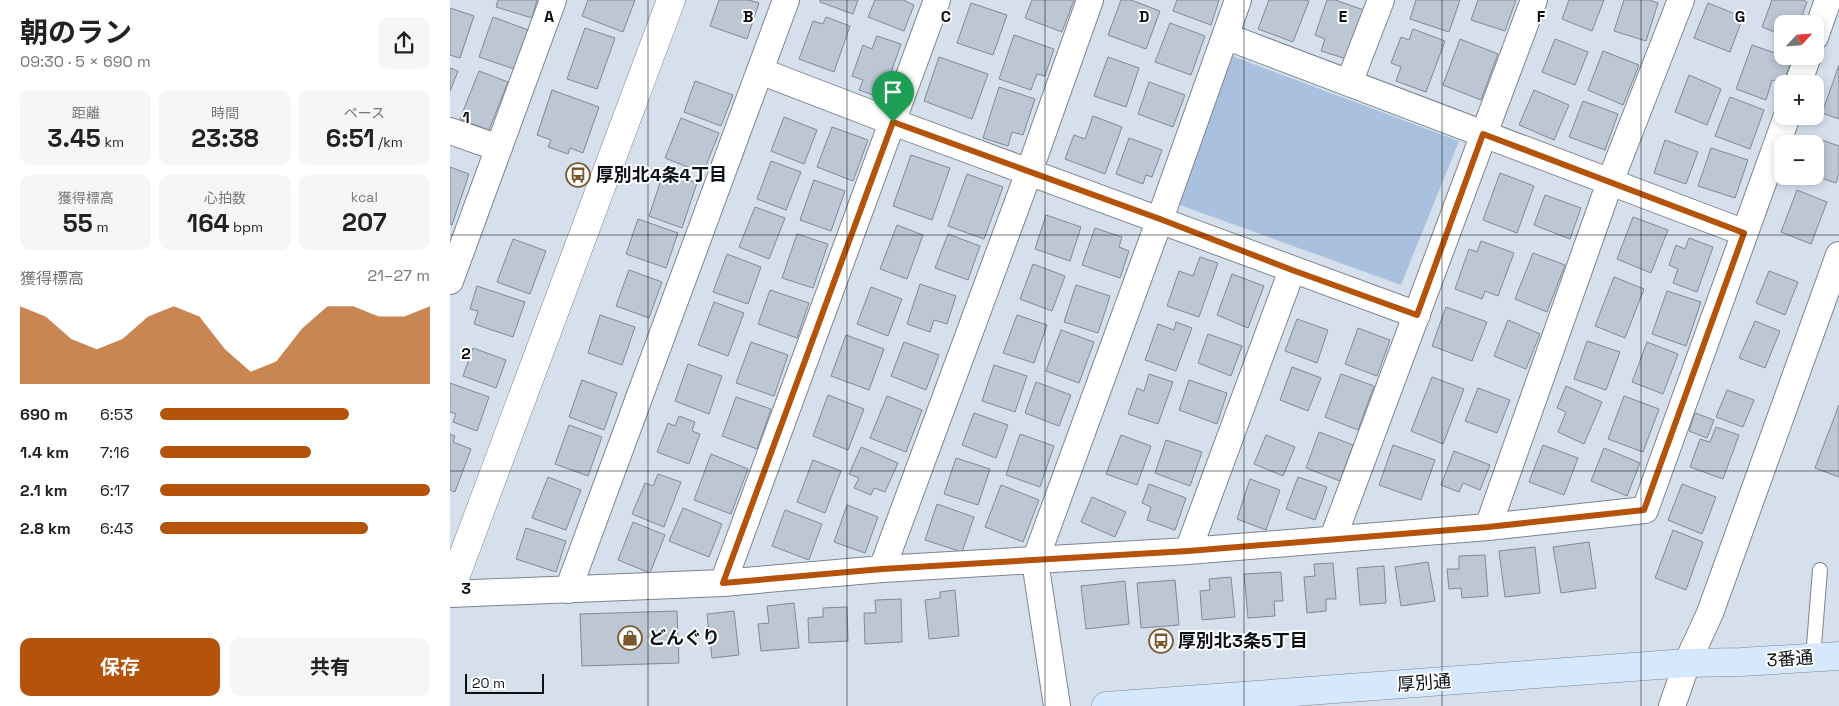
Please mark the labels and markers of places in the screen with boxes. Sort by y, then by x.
pin [872,71,914,122]
bus stop icon: 厚別北4条4丁目 [565,162,591,188]
place label: 厚別北4条4丁目 [596,163,727,186]
shop icon: どんぐり [617,625,643,651]
place label: どんぐり [648,626,720,649]
bus stop icon: 厚別北3条5丁目 [1148,628,1174,654]
place label: 厚別北3条5丁目 [1178,629,1308,652]

